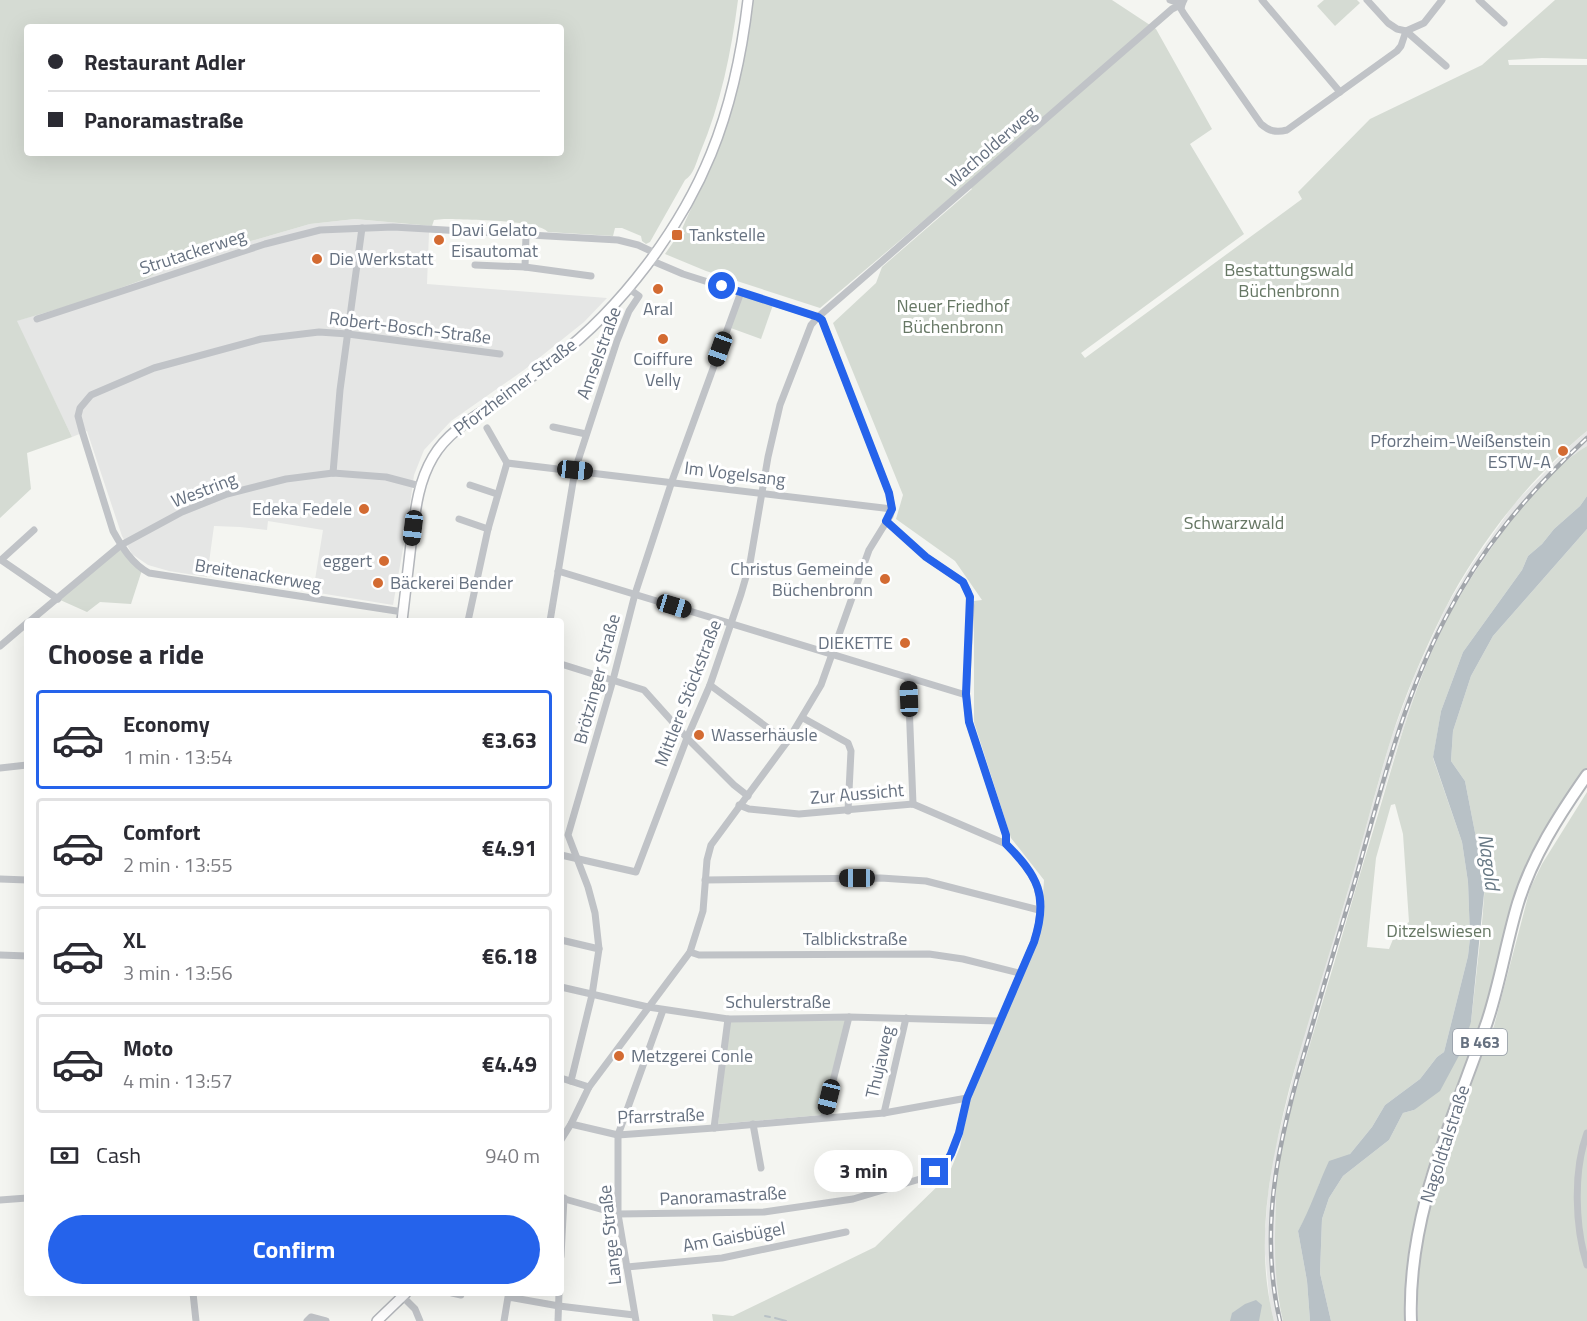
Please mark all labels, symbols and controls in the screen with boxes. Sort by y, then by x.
text: Restaurant Adler [84,45,245,79]
street label: Wacholderweg [939,99,1042,194]
text: Panoramastraße [84,103,244,137]
place label: Davi Gelato Eisautomat [451,216,539,264]
place label: Tankstelle [689,221,765,248]
street label: Strutackerweg [136,222,250,281]
marker: Tankstelle [670,228,684,242]
marker: Davi Gelato Eisautomat [432,233,446,247]
place label: Die Werkstatt [329,245,434,272]
marker: Die Werkstatt [310,252,324,266]
park label: Bestattungswald Büchenbronn [1224,256,1354,304]
route start [708,272,735,299]
marker: Aral [651,282,665,296]
park label: Neuer Friedhof Büchenbronn [896,292,1010,340]
place label: Aral [643,295,673,322]
street label: Amselstraße [569,303,628,403]
street label: Robert-Bosch-Straße [327,304,493,351]
car [705,329,735,369]
street label: Pforzheimer Straße [447,331,582,442]
marker: Coiffure Velly [656,332,670,346]
place label: Coiffure Velly [633,345,693,393]
place label: Pforzheim-Weißenstein ESTW-A [1370,427,1551,475]
marker: Pforzheim-Weißenstein ESTW-A [1556,444,1570,458]
street label: Im Vogelsang [683,454,787,493]
car [556,459,594,481]
street label: Westring [167,465,241,514]
place label: Edeka Fedele [252,495,352,522]
marker: Edeka Fedele [357,502,371,516]
car [402,509,424,547]
park label: Schwarzwald [1184,509,1284,536]
place label: eggert [323,547,373,574]
street label: Breitenackerweg [193,551,323,598]
marker: eggert [377,554,391,568]
place label: Christus Gemeinde Büchenbronn [730,555,873,603]
place label: Bäckerei Bender [390,569,513,596]
marker: Christus Gemeinde Büchenbronn [878,572,892,586]
marker: Bäckerei Bender [371,576,385,590]
car [654,592,694,620]
street label: Brötzinger Straße [566,611,627,747]
street label: Mittlere Stöckstraße [647,615,728,770]
place label: DIEKETTE [818,629,893,656]
text: Choose a ride [48,633,204,674]
marker: DIEKETTE [898,636,912,650]
car [899,681,919,717]
text: Economy [123,707,210,741]
icon: car [51,713,105,767]
place label: Wasserhäusle [711,721,818,748]
text: €3.63 [482,723,537,757]
marker: Wasserhäusle [692,728,706,742]
text: 1 min · 13:54 [123,741,233,772]
street label: Zur Aussicht [809,776,906,811]
text: Comfort [123,815,201,849]
icon: car [51,821,105,875]
text: €4.91 [482,831,537,865]
water label: Nagold [1470,832,1509,894]
text: 2 min · 13:55 [123,849,233,880]
car [839,869,875,887]
park label: Ditzelswiesen [1386,917,1492,944]
text: XL [123,923,146,957]
street label: Talblickstraße [803,925,907,952]
icon: car [51,929,105,983]
text: €6.18 [482,939,537,973]
text: 3 min · 13:56 [123,957,233,988]
street label: Schulerstraße [725,988,831,1015]
street label: Thujaweg [858,1023,901,1101]
road number: B 463 [1453,1029,1507,1055]
text: Moto [123,1031,173,1065]
icon: car [51,1037,105,1091]
place label: Metzgerei Conle [631,1042,753,1069]
text: €4.49 [482,1047,537,1081]
marker: Metzgerei Conle [612,1049,626,1063]
text: 4 min · 13:57 [123,1065,233,1096]
car [816,1077,842,1117]
street label: Nagoldtalstraße [1413,1081,1476,1206]
street label: Pfarrstraße [617,1100,705,1131]
text: Cash [96,1138,141,1172]
icon: cash [48,1139,81,1172]
text: 940 m [485,1140,540,1171]
callout: 3 min [815,1151,914,1193]
text: 3 min [839,1155,888,1186]
route end [921,1158,948,1185]
street label: Panoramastraße [659,1179,787,1212]
street label: Lange Straße [591,1184,628,1286]
street label: Am Gaisbügel [681,1214,787,1259]
button: Confirm [48,1215,540,1284]

